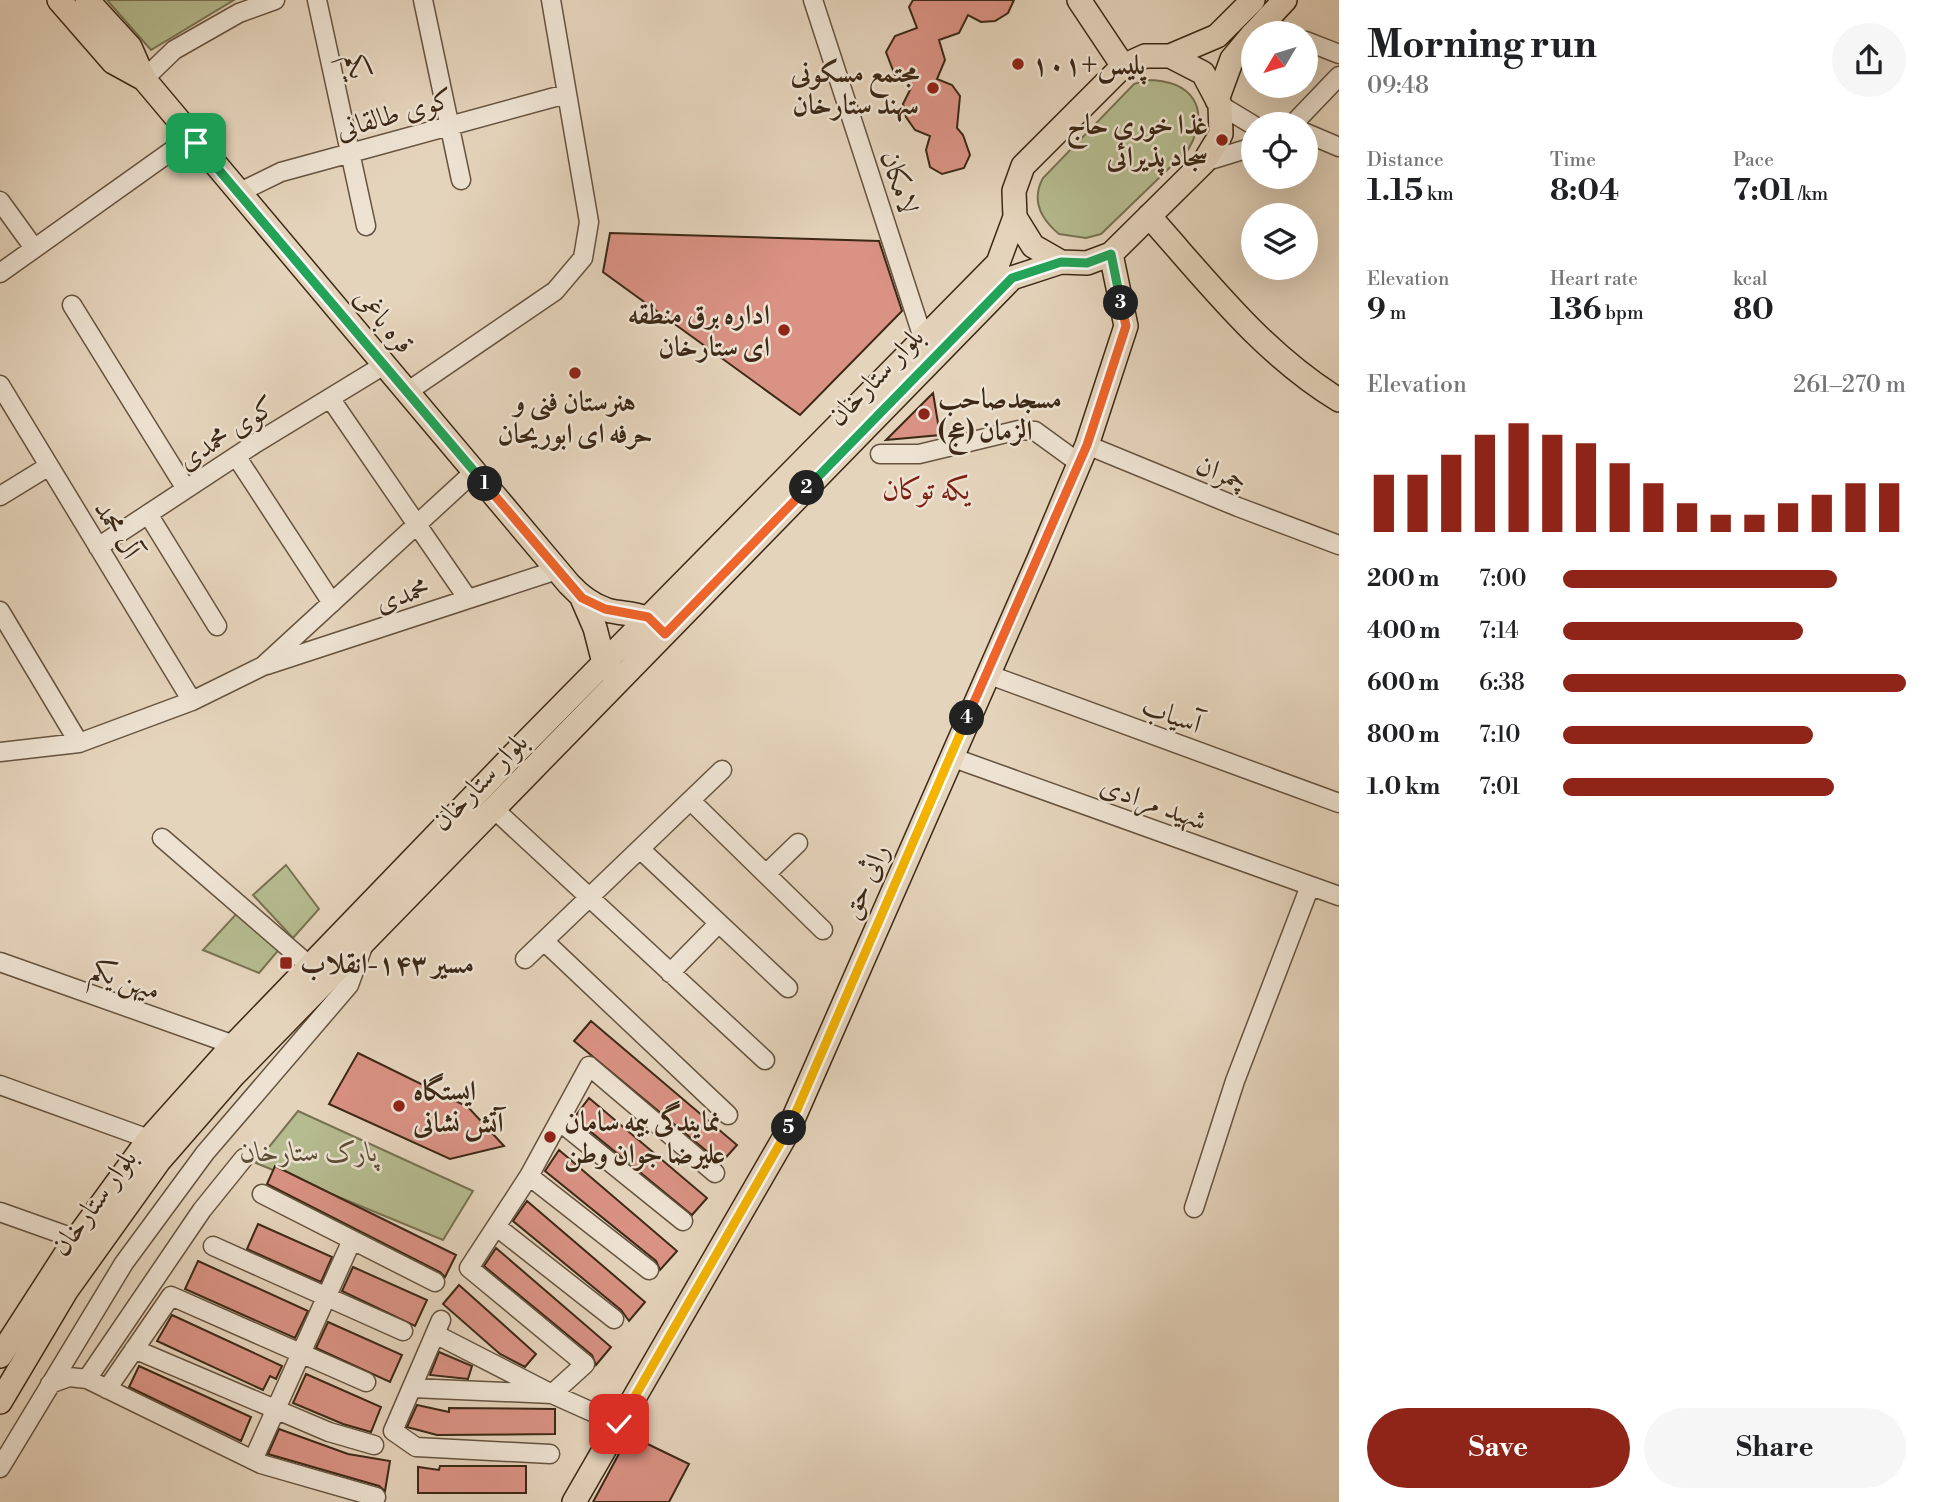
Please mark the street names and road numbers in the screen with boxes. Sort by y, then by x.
street label: یکم [329,51,377,85]
street label: کوی طالقانی [332,81,457,148]
street label: لامکان [872,146,925,219]
street label: قره باغی [346,281,422,361]
street label: بلوار ستارخان [820,320,932,434]
street label: کوی محمدی [171,389,283,478]
street label: چمران [1191,447,1252,499]
street label: آل محمد [86,494,149,568]
street label: محمدی [371,570,434,621]
street label: آسیاب [1137,689,1209,743]
street label: بلوار ستارخان [424,725,536,839]
street label: شهید مرادی [1095,768,1212,840]
street label: راثی حق [833,838,897,925]
street label: میهن یکم [83,952,165,1016]
street label: بلوار ستارخان [44,1142,145,1263]

